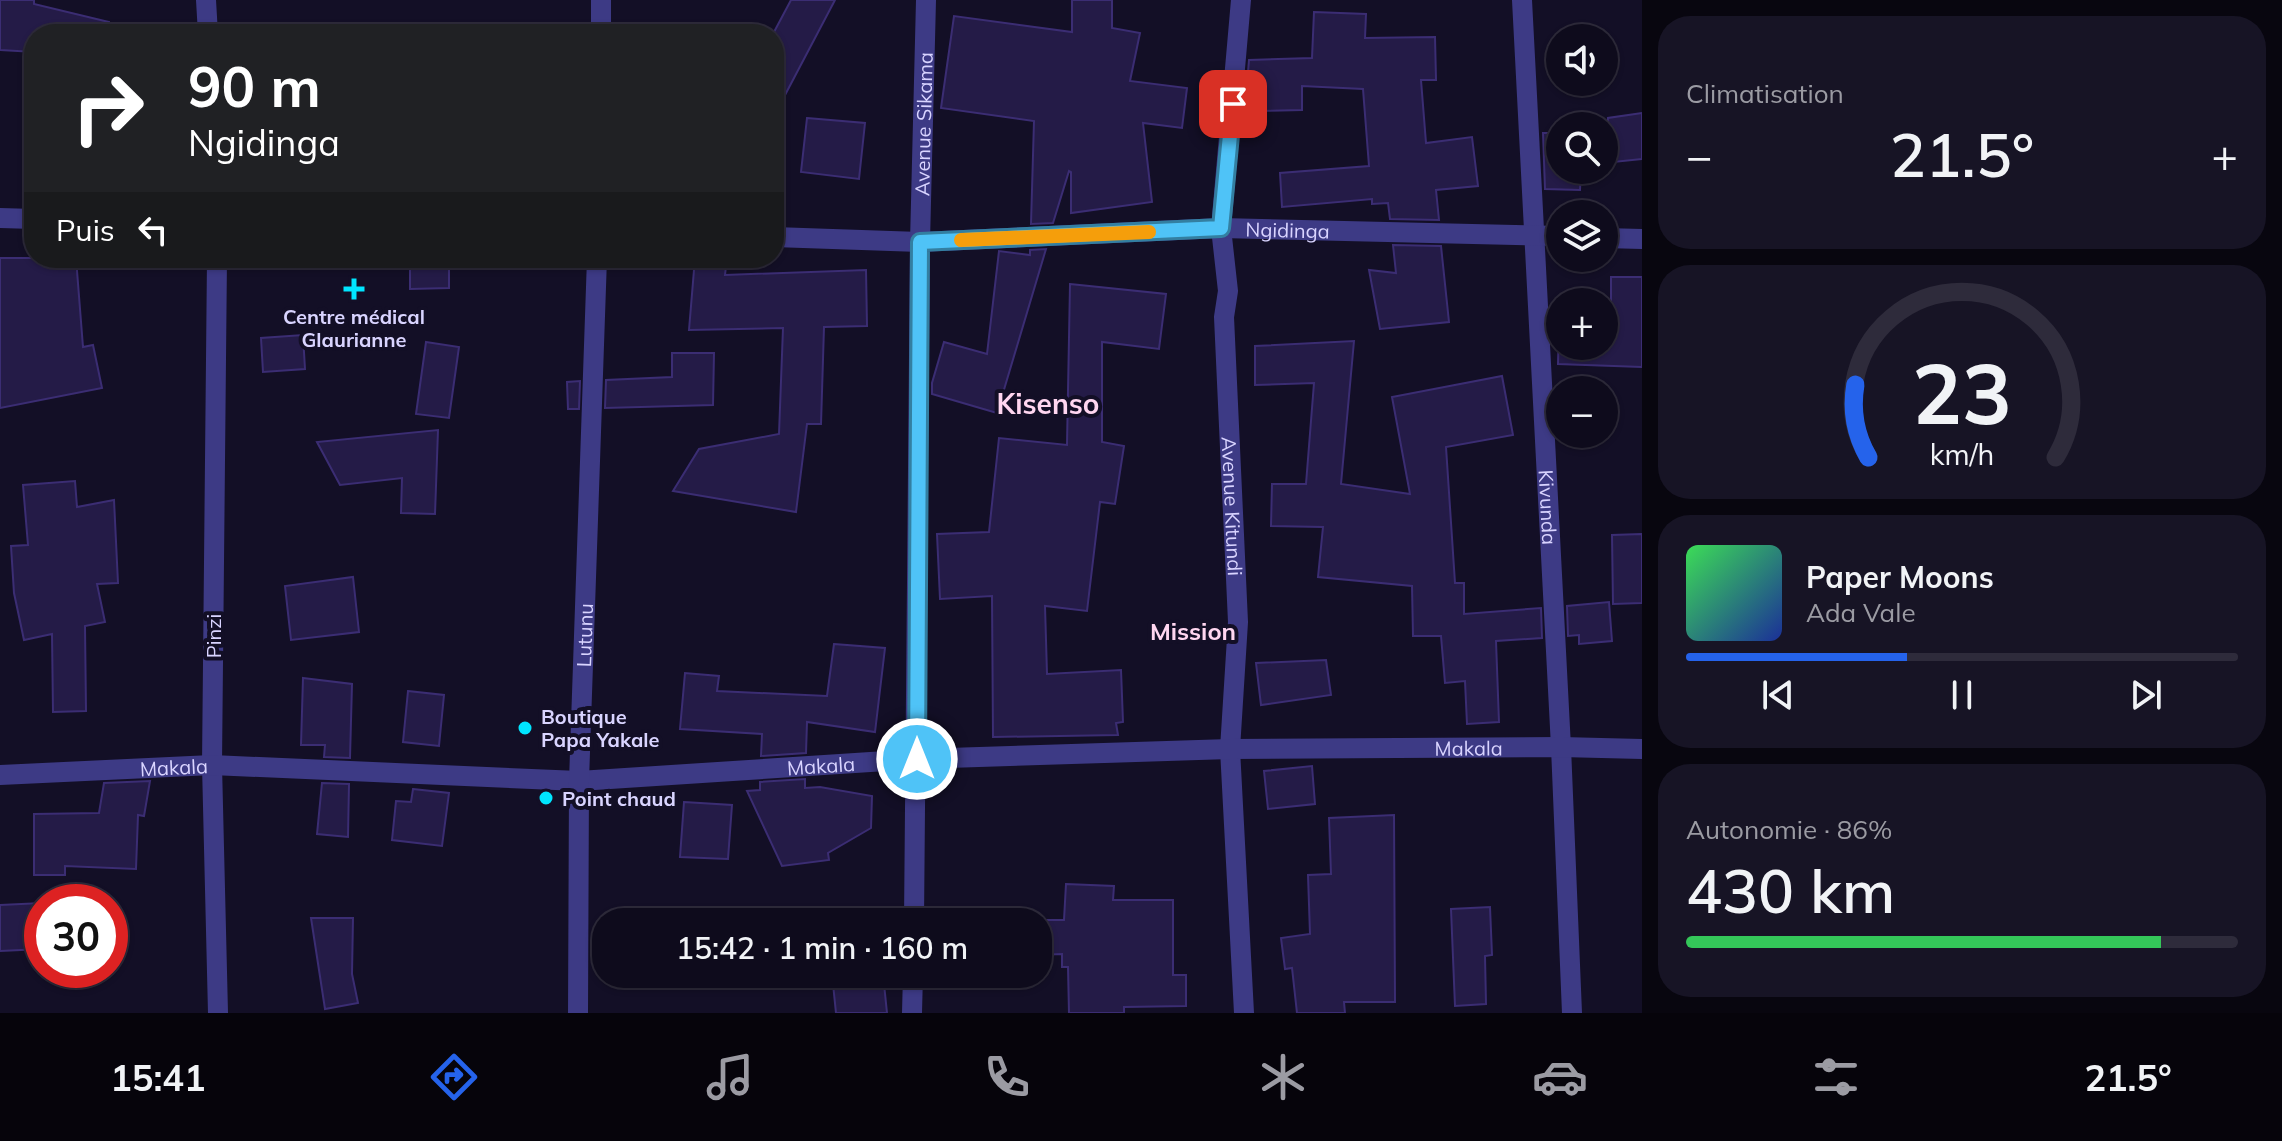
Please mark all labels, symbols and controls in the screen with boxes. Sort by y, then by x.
map controls [1546,24,1618,448]
button: sound [1546,24,1618,96]
text: 90 m [188,51,321,121]
street label: Avenue Sikama [909,52,937,196]
icon: right [56,56,160,160]
pin [1199,70,1267,138]
text: Climatisation [1686,77,1844,110]
icon: arrive [1211,82,1255,126]
button: search [1546,112,1618,184]
text: 21.5° [1890,117,2034,192]
text: Ngidinga [188,120,340,165]
text: − [1686,128,1712,183]
text: + [2212,128,2238,183]
button: layers [1546,200,1618,272]
icon: left [131,208,175,252]
text: Puis [56,211,115,249]
street label: Ngidinga [1245,216,1330,243]
marker: Centre médical Glaurianne [343,278,365,300]
button: + [1546,288,1618,360]
place label: Centre médical Glaurianne [283,304,425,352]
text: 23 [1912,339,2012,444]
button: − [1546,376,1618,448]
district label: Kisenso [997,386,1099,421]
street label: Avenue Kitundi [1217,436,1248,576]
text: km/h [1930,436,1994,472]
street label: Kivunda [1534,469,1563,546]
text: Paper Moons [1806,558,1994,596]
text: Ada Vale [1806,596,1916,629]
street label: Lutunu [570,603,598,668]
street label: Pinzi [201,614,226,658]
district label: Mission [1150,616,1236,646]
icon: previous [1756,673,1800,717]
icon: pause [1940,673,1984,717]
icon: next [2124,673,2168,717]
place label: Boutique Papa Yakale [541,704,660,752]
position arrow [875,717,959,801]
marker: Boutique Papa Yakale [516,719,534,737]
street label: Makala [1434,735,1503,760]
street label: Makala [786,751,856,780]
street label: Makala [139,753,208,781]
place label: Point chaud [562,786,676,811]
marker: Point chaud [537,789,555,807]
text: Autonomie · 86% [1686,813,1892,846]
text: 430 km [1686,853,1895,928]
speed limit sign: 30 [24,884,128,988]
text: 15:42 · 1 min · 160 m [676,929,968,967]
icon: directions [426,1049,482,1105]
icon: music [702,1049,758,1105]
icon: phone [979,1049,1035,1105]
icon: climate [1255,1049,1311,1105]
icon: car [1532,1049,1588,1105]
icon: filters [1808,1049,1864,1105]
text: 15:41 [110,1055,206,1100]
text: 21.5° [2084,1055,2172,1100]

